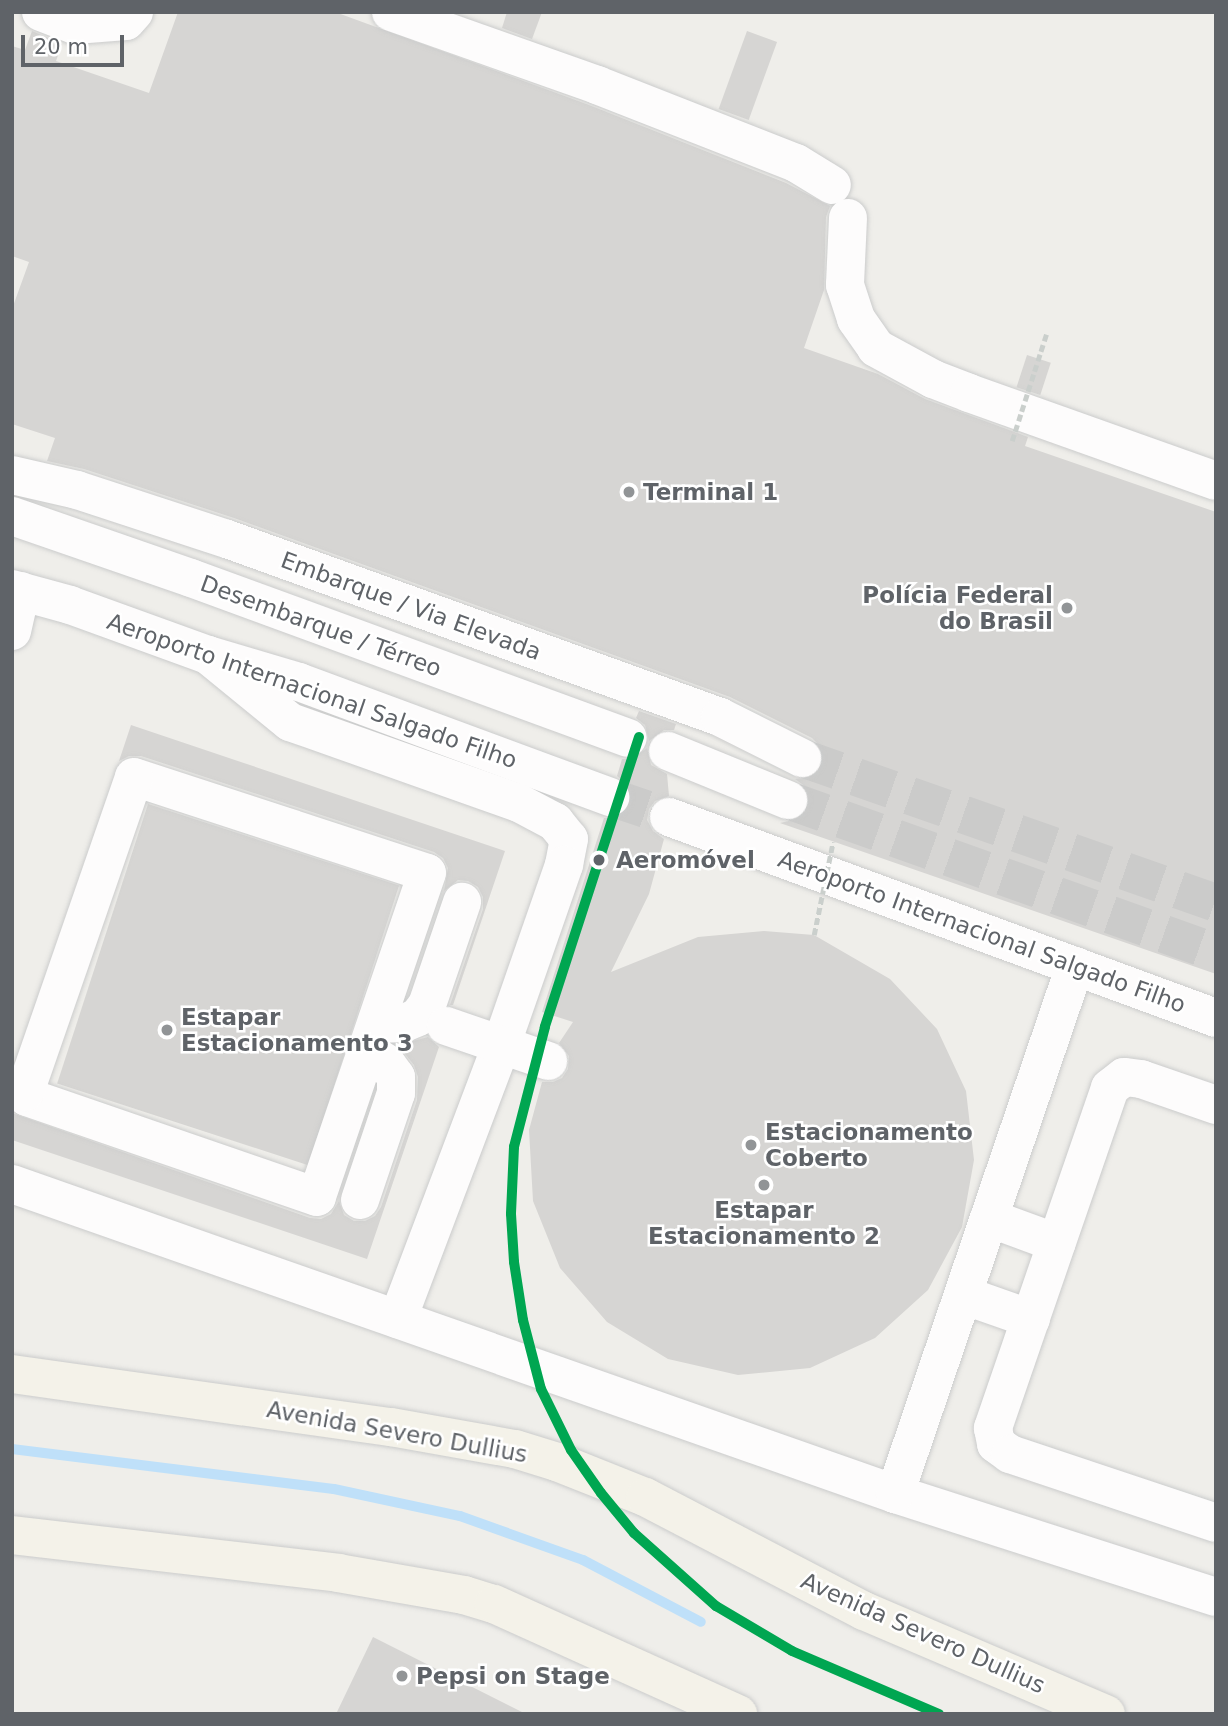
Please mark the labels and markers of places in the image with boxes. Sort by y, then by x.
place label: Terminal 1 [643,478,778,506]
marker: Terminal 1 [621,484,637,500]
place label: Polícia Federal do Brasil [862,581,1053,635]
marker: Polícia Federal do Brasil [1059,600,1075,616]
place label: Aeromóvel [616,846,755,874]
marker: Aeromóvel [588,849,610,871]
place label: Estapar Estacionamento 3 [181,1003,413,1057]
marker: Estapar Estacionamento 3 [159,1022,175,1038]
place label: Estacionamento Coberto [765,1118,973,1172]
marker: Estacionamento Coberto [743,1137,759,1153]
marker: Estapar Estacionamento 2 [756,1177,772,1193]
place label: Estapar Estacionamento 2 [648,1196,880,1250]
place label: Pepsi on Stage [416,1662,610,1690]
marker: Pepsi on Stage [394,1668,410,1684]

